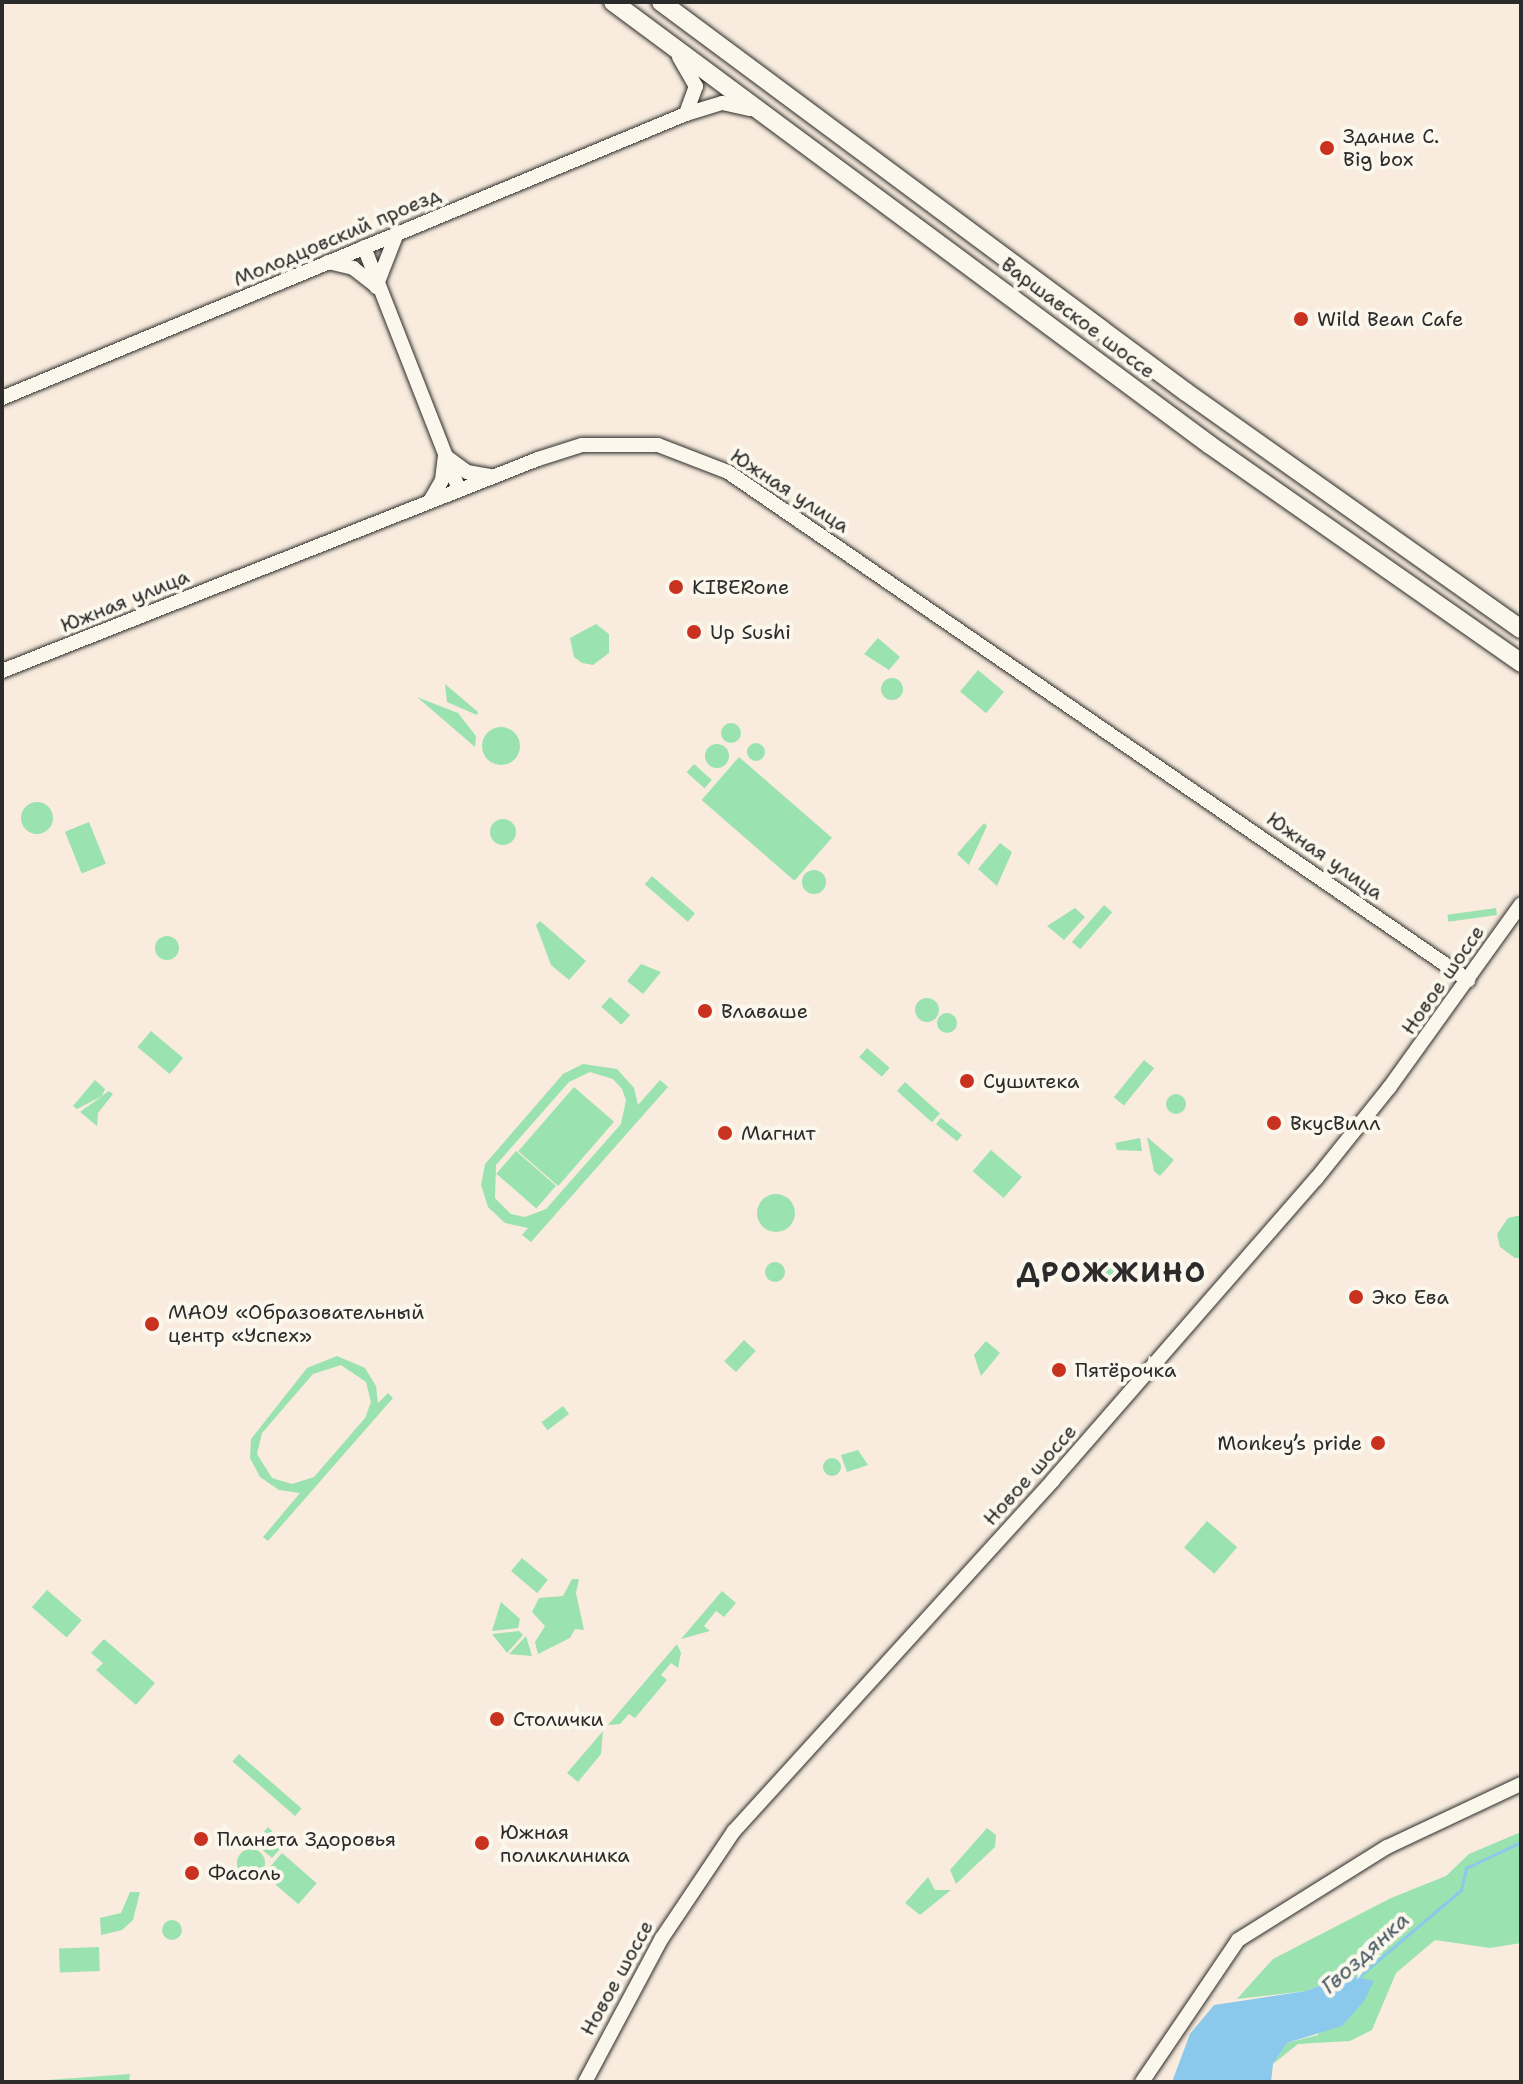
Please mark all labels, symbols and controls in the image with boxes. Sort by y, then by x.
place label: Здание C. Big box [1343,124,1439,171]
marker: Здание C. Big box [1318,139,1336,157]
street label: Молодцовский проезд [230,182,444,292]
street label: Варшавское шоссе [996,252,1160,384]
place label: Wild Bean Cafe [1317,307,1463,331]
marker: Wild Bean Cafe [1292,310,1310,328]
street label: Южная улица [726,444,854,538]
street label: Южная улица [57,564,193,638]
place label: KIBERone [692,575,789,599]
marker: KIBERone [667,578,685,596]
place label: Up Sushi [710,620,791,644]
marker: Up Sushi [685,623,703,641]
street label: Южная улица [1262,807,1388,905]
street label: Новое шоссе [1397,921,1489,1039]
place label: Влаваше [721,999,808,1023]
marker: Влаваше [696,1002,714,1020]
place label: Сушитека [983,1069,1079,1093]
marker: Сушитека [958,1072,976,1090]
place label: ВкусВилл [1290,1111,1380,1135]
marker: ВкусВилл [1265,1114,1283,1132]
place label: Магнит [741,1121,816,1145]
marker: Магнит [716,1124,734,1142]
district label: ДРОЖЖИНО [1017,1255,1207,1289]
place label: Эко Ева [1372,1285,1449,1309]
marker: Эко Ева [1347,1288,1365,1306]
place label: МАОУ «Образовательный центр «Успех» [168,1300,424,1347]
marker: МАОУ «Образовательный центр «Успех» [143,1315,161,1333]
place label: Пятёрочка [1075,1358,1176,1382]
marker: Пятёрочка [1050,1361,1068,1379]
street label: Новое шоссе [978,1419,1082,1531]
place label: Monkey’s pride [1217,1431,1362,1455]
marker: Monkey’s pride [1369,1434,1387,1452]
place label: Столички [513,1707,604,1731]
marker: Столички [488,1710,506,1728]
place label: Южная поликлиника [500,1820,630,1867]
place label: Планета Здоровья [217,1827,396,1851]
marker: Планета Здоровья [192,1830,210,1848]
marker: Южная поликлиника [471,1832,493,1854]
place label: Фасоль [208,1861,281,1885]
marker: Фасоль [183,1864,201,1882]
water label: Гвоздянка [1315,1907,1415,1999]
street label: Новое шоссе [576,1916,658,2040]

